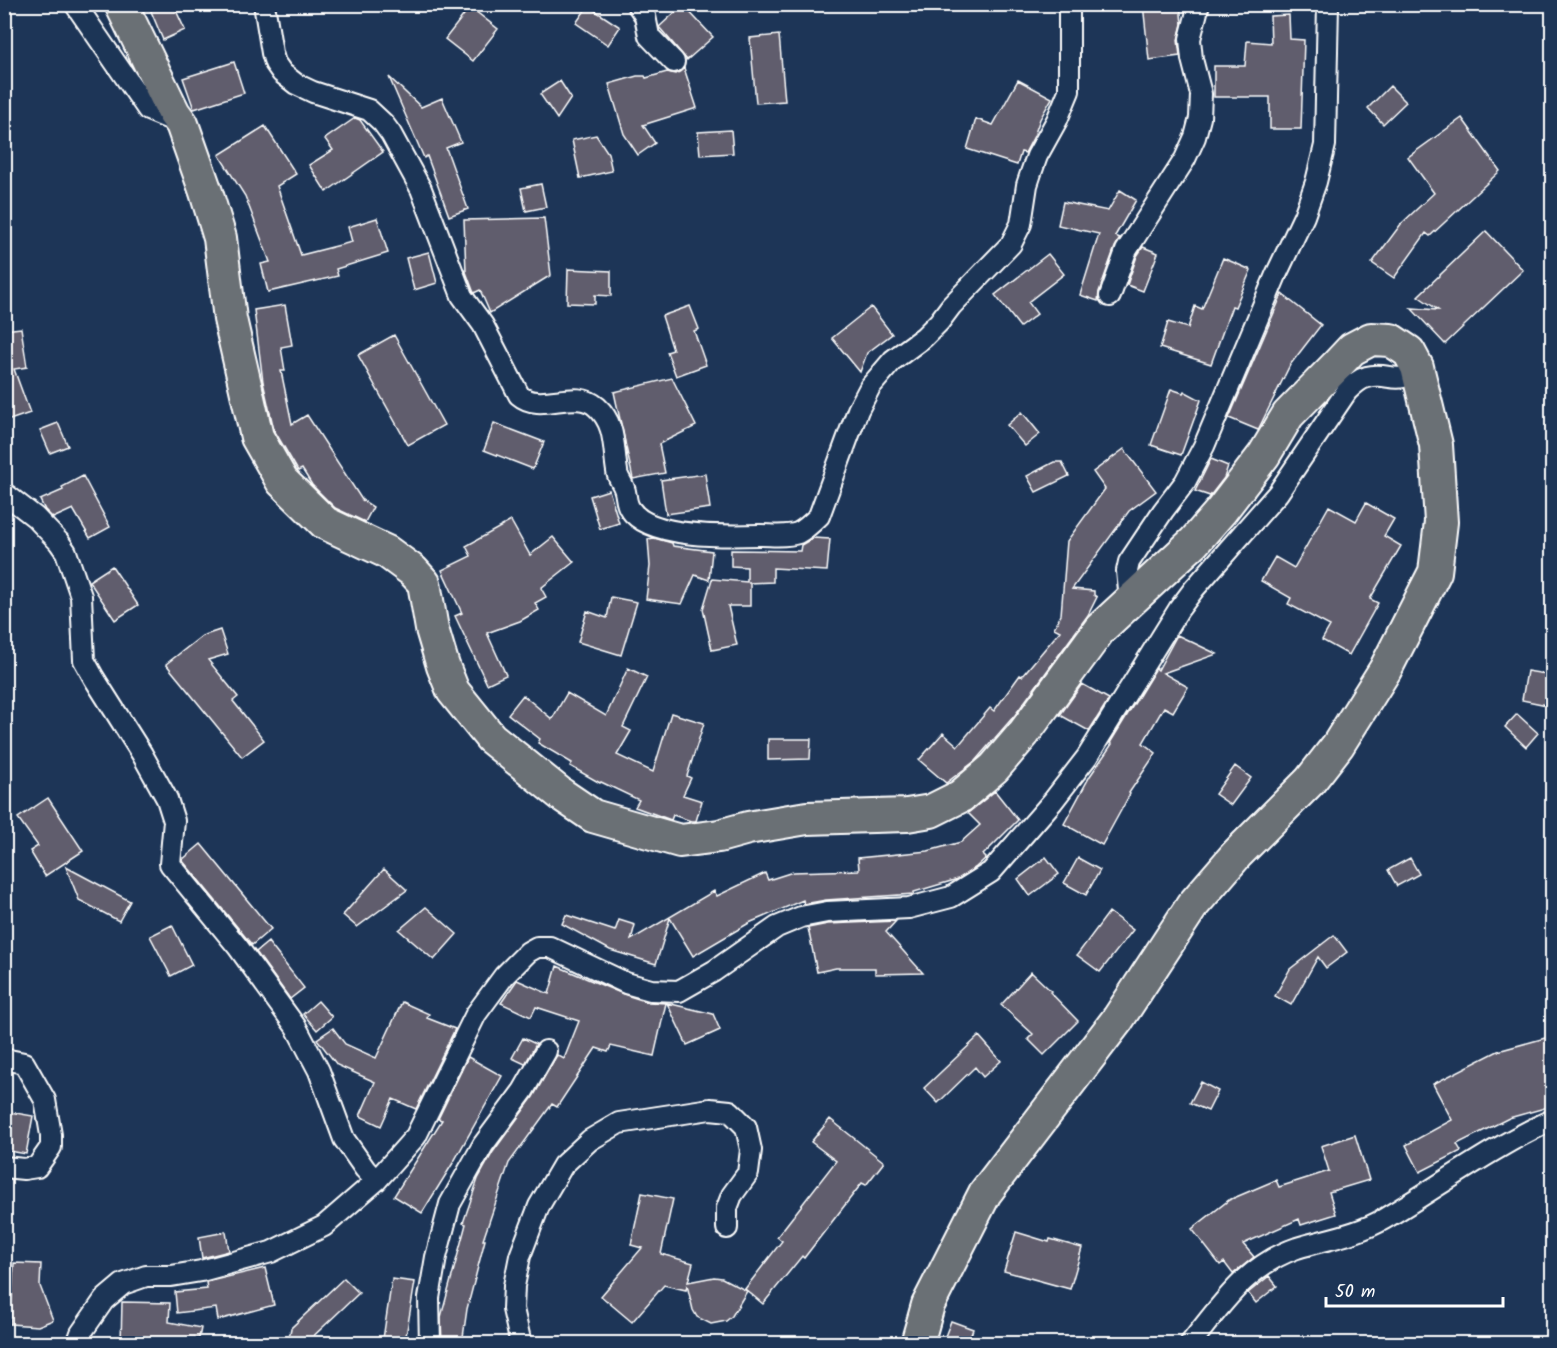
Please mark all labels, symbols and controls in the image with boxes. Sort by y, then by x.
scale bar [1326,1270,1503,1308]
text: 50 m [1335,1278,1375,1307]

